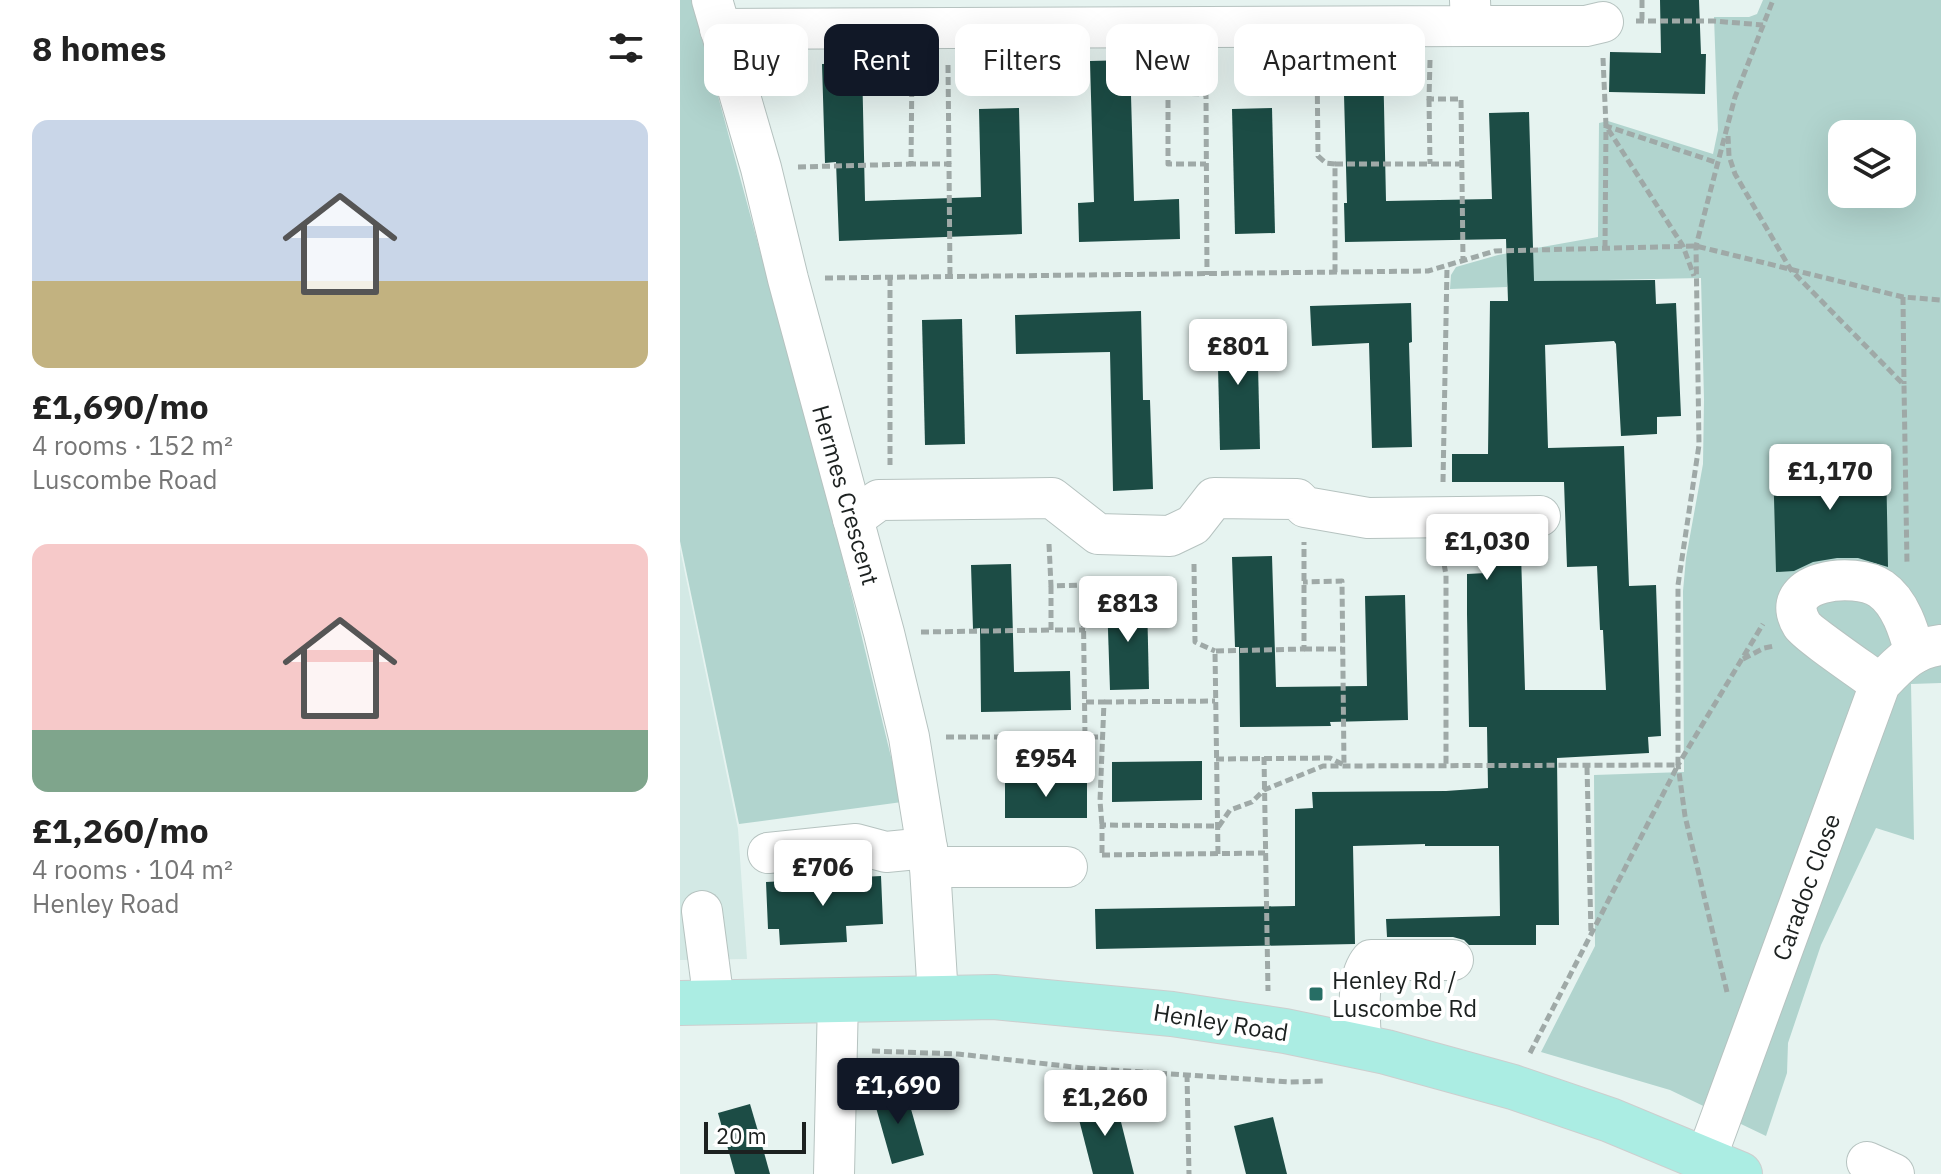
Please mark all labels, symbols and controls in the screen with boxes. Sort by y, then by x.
chip: Buy [704,24,808,96]
chip: Rent [824,24,939,96]
chip: Filters [955,24,1090,96]
chip: New [1106,24,1218,96]
chip: Apartment [1234,24,1425,96]
text: 8 homes [32,26,167,70]
icon: filters [604,26,648,70]
map controls [1828,120,1916,208]
button: layers [1828,120,1916,208]
icon: home [268,172,412,316]
pin: £801 [1191,319,1285,387]
text: £801 [1207,328,1269,362]
text: £1,690/mo [32,384,209,428]
street label: Hermes Crescent [805,401,887,589]
text: 4 rooms · 152 m² [32,428,233,462]
pin: £1,170 [1765,444,1895,512]
text: £1,170 [1787,453,1873,487]
text: Luscombe Road [32,462,218,496]
pin: £1,030 [1422,514,1552,582]
text: £1,030 [1444,523,1530,557]
pin: £813 [1081,576,1175,644]
text: £813 [1097,585,1159,619]
icon: home [268,596,412,740]
pin: £954 [999,731,1093,799]
text: £954 [1015,740,1077,774]
text: £1,260/mo [32,808,209,852]
street label: Caradoc Close [1765,809,1847,965]
pin: £706 [776,840,870,908]
text: £706 [792,849,854,883]
text: 4 rooms · 104 m² [32,852,233,886]
text: Henley Road [32,886,180,920]
place label: Henley Rd / Luscombe Rd [1332,964,1477,1024]
marker: Henley Rd / Luscombe Rd [1307,985,1325,1003]
street label: Henley Road [1151,996,1291,1048]
pin: £1,690 [833,1058,963,1126]
text: £1,690 [855,1067,941,1101]
pin: £1,260 [1040,1070,1170,1138]
text: £1,260 [1062,1079,1148,1113]
scale bar [704,1118,806,1154]
text: 20 m [716,1121,767,1150]

